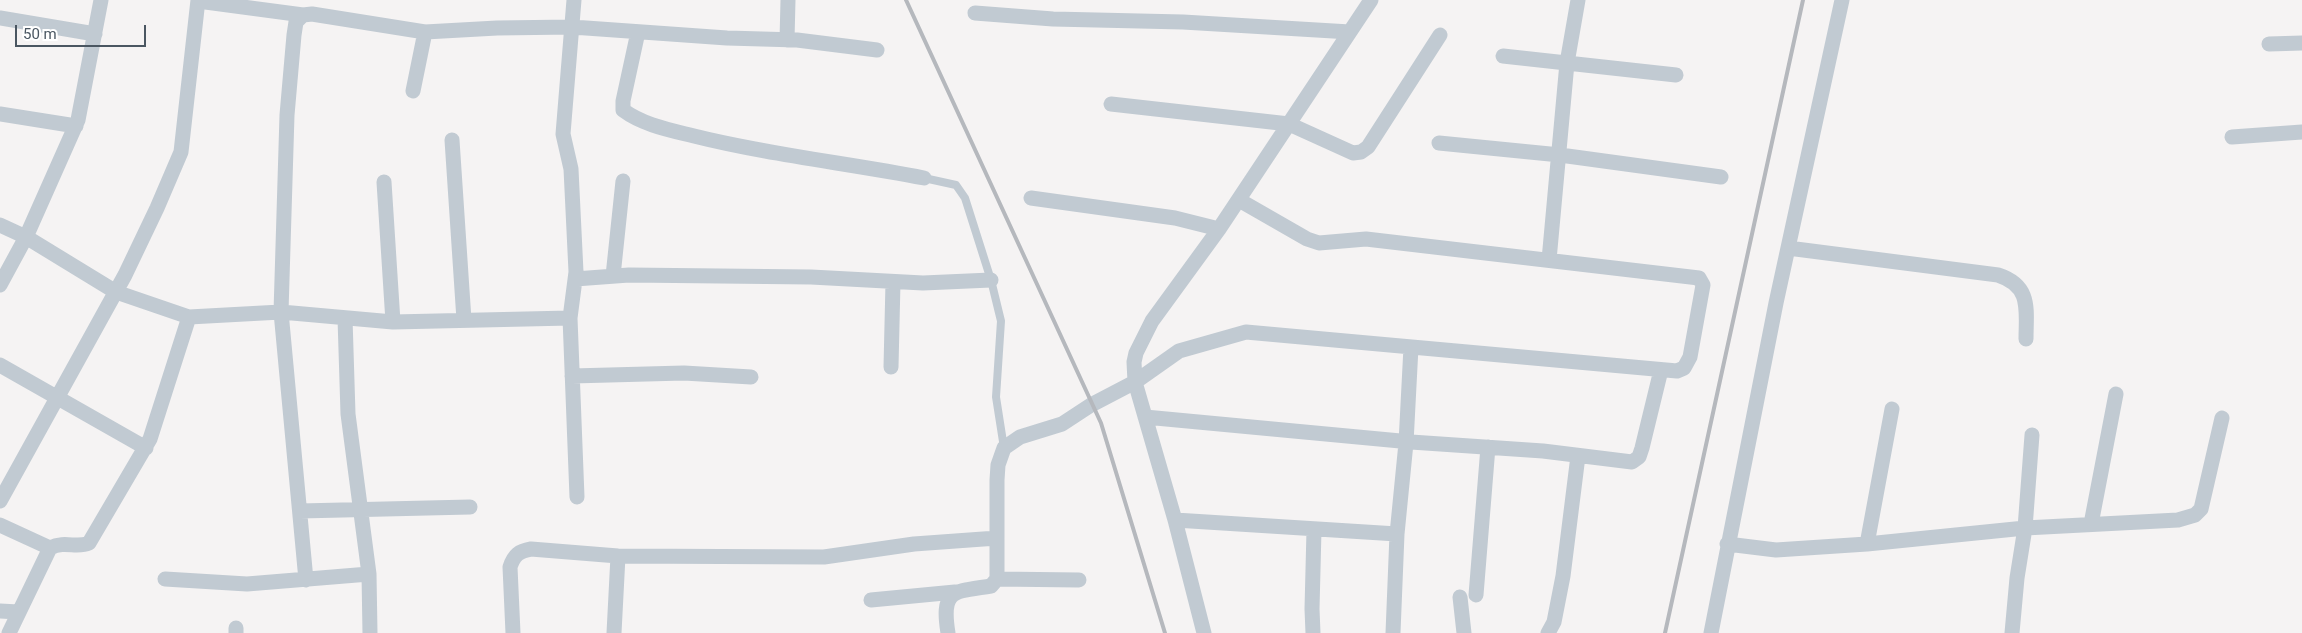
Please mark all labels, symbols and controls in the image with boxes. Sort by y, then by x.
scale bar [18,15,149,47]
text: 50 m [23,25,57,43]

